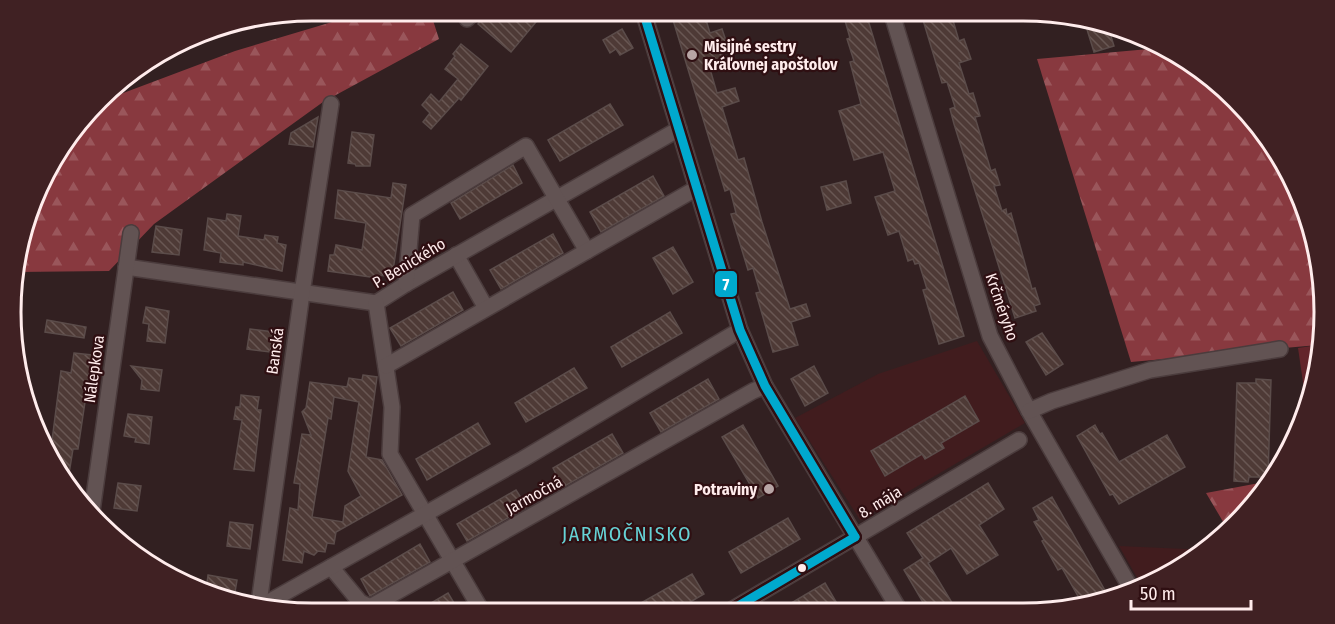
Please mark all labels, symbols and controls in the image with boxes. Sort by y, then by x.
place label: Misijné sestry Kráľovnej apoštolov [704,37,838,74]
marker: Misijné sestry Kráľovnej apoštolov [685,48,699,62]
street label: P. Benického [369,234,449,292]
line badge: 7 [714,270,738,298]
street label: Krčméryho [982,271,1022,343]
text: 7 [723,275,730,294]
street label: Banská [262,326,288,376]
street label: Nálepkova [80,334,108,404]
street label: Jarmočná [502,472,566,518]
place label: Potraviny [694,480,757,499]
marker: Potraviny [762,482,776,496]
street label: 8. mája [855,482,905,522]
district label: JARMOČNISKO [562,522,692,546]
unlabelled marker [796,562,808,574]
scale bar [1131,573,1251,611]
text: 50 m [1140,583,1176,605]

